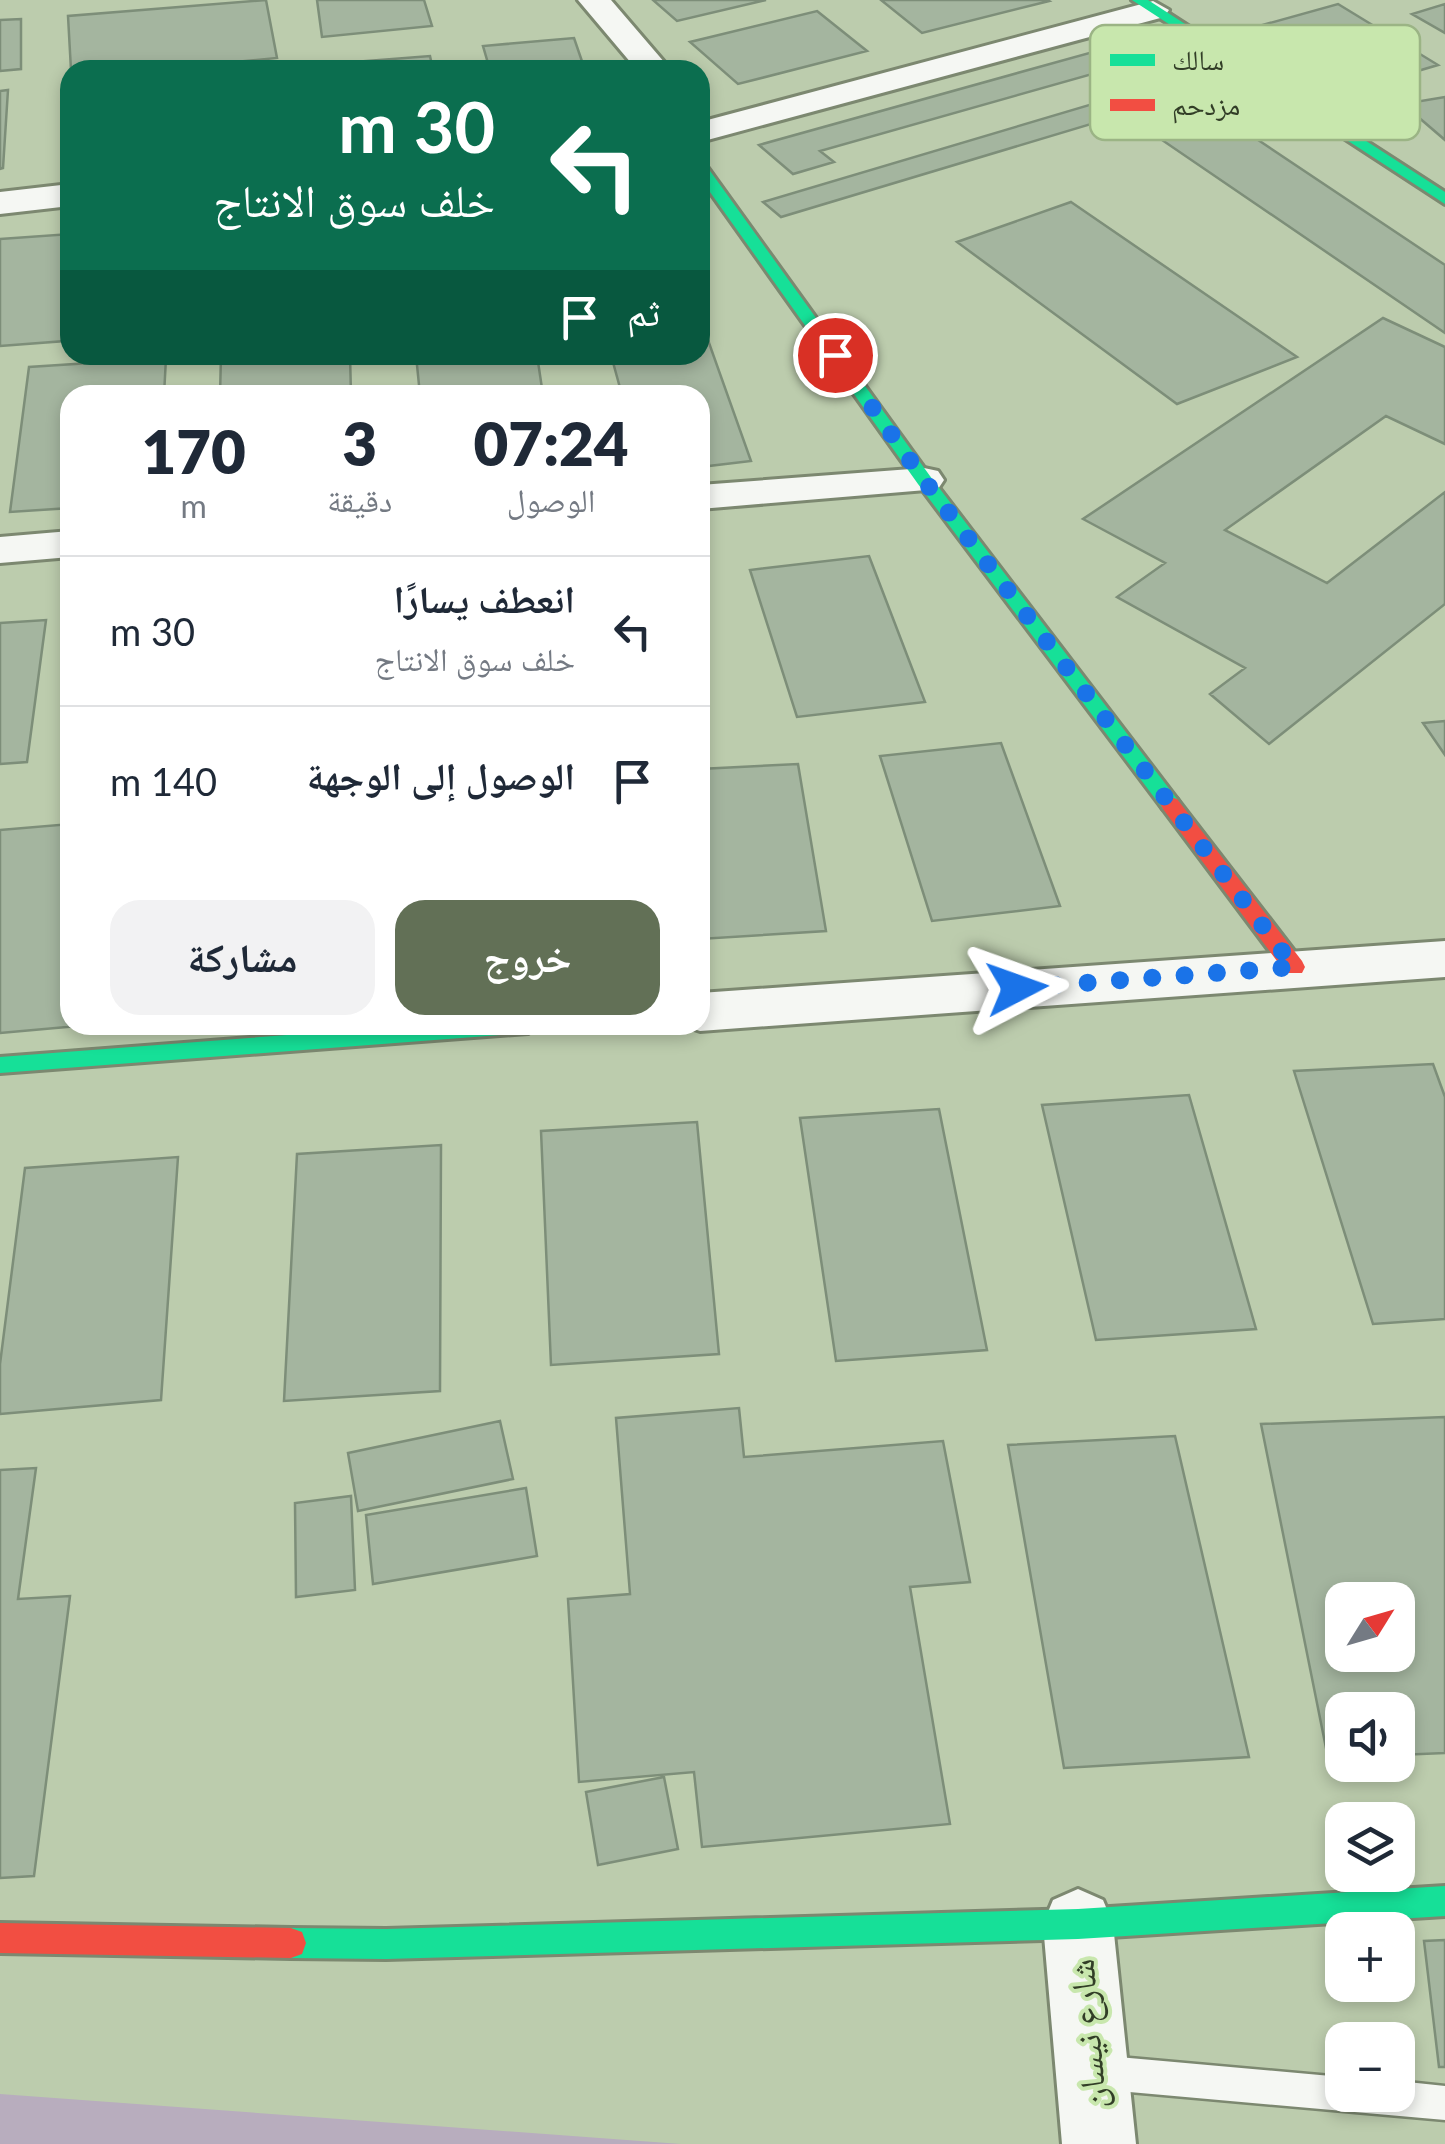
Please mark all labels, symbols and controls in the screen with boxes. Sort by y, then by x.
legend [1090,25,1420,140]
text: سالك [1172,42,1224,76]
text: 30 m [338,84,495,168]
text: مزدحم [1172,87,1240,124]
icon: left [530,100,660,230]
text: خلف سوق الانتاج [213,173,495,227]
text: ثم [627,288,660,334]
icon: arrive [552,290,607,345]
pin [793,313,878,398]
icon: arrive [808,328,863,383]
text: 3 [342,407,377,479]
text: 07:24 [474,407,629,479]
text: 170 [141,415,246,487]
text: دقيقة [327,480,392,519]
text: الوصول [507,480,595,519]
text: m [180,486,207,525]
text: انعطف يسارًا [393,575,575,621]
icon: left [605,604,660,659]
text: 30 m [110,608,195,654]
text: خلف سوق الانتاج [375,639,575,678]
text: الوصول إلى الوجهة [307,752,575,798]
icon: arrive [605,754,660,809]
text: 140 m [110,758,217,804]
button: مشاركة [110,900,375,1015]
button: خروج [395,900,660,1015]
position arrow [965,936,1069,1040]
north arrow [1325,1582,1415,1672]
map controls [1325,1582,1415,2112]
button: sound [1325,1692,1415,1782]
button: layers [1325,1802,1415,1892]
button: + [1325,1912,1415,2002]
street label: شارع نيسان [1059,1957,1116,2111]
button: − [1325,2022,1415,2112]

